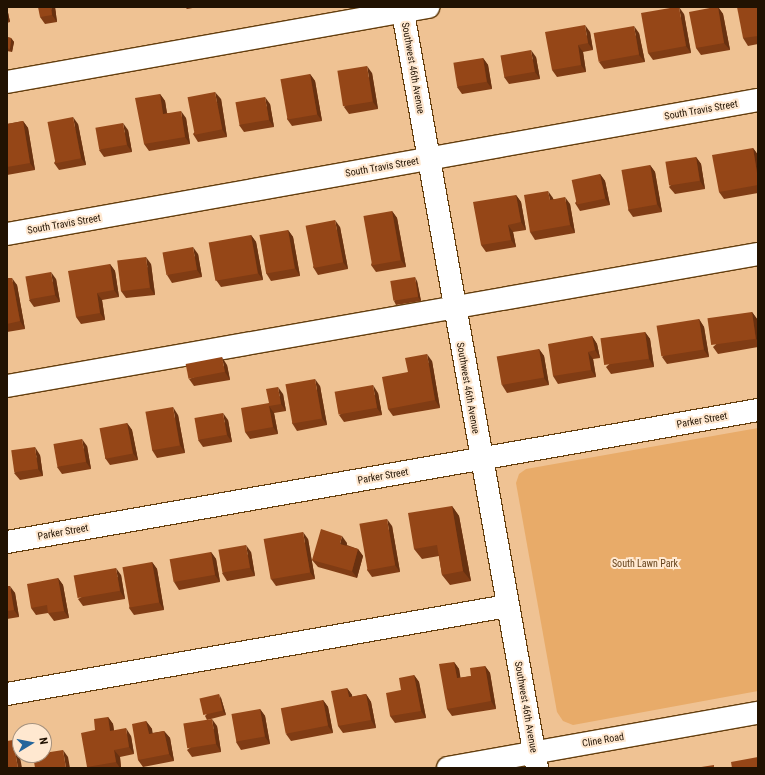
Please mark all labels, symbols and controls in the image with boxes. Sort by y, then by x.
street label: Southwest 46th Avenue [399,21,427,115]
street label: South Travis Street [663,98,739,122]
street label: South Travis Street [344,155,420,179]
street label: South Travis Street [26,212,102,236]
street label: Southwest 46th Avenue [454,341,482,435]
street label: Parker Street [676,410,728,430]
street label: Parker Street [357,466,409,486]
street label: Parker Street [37,522,89,542]
park label: South Lawn Park [612,558,678,570]
street label: Southwest 46th Avenue [512,660,540,754]
north arrow [12,723,52,763]
street label: Cline Road [581,730,625,750]
text: N [36,737,50,745]

